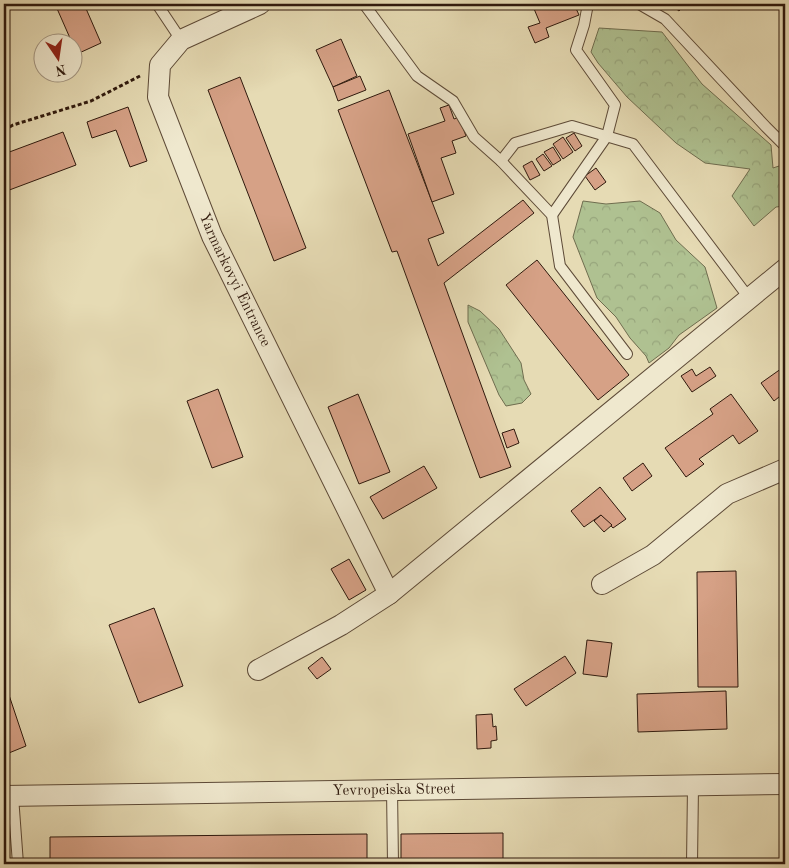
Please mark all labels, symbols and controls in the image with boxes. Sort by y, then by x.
north arrow [32,32,82,82]
text: N [54,62,67,78]
street label: Yarmarkovyi Entrance [196,211,273,349]
street label: Yevropeiska Street [332,782,455,798]

